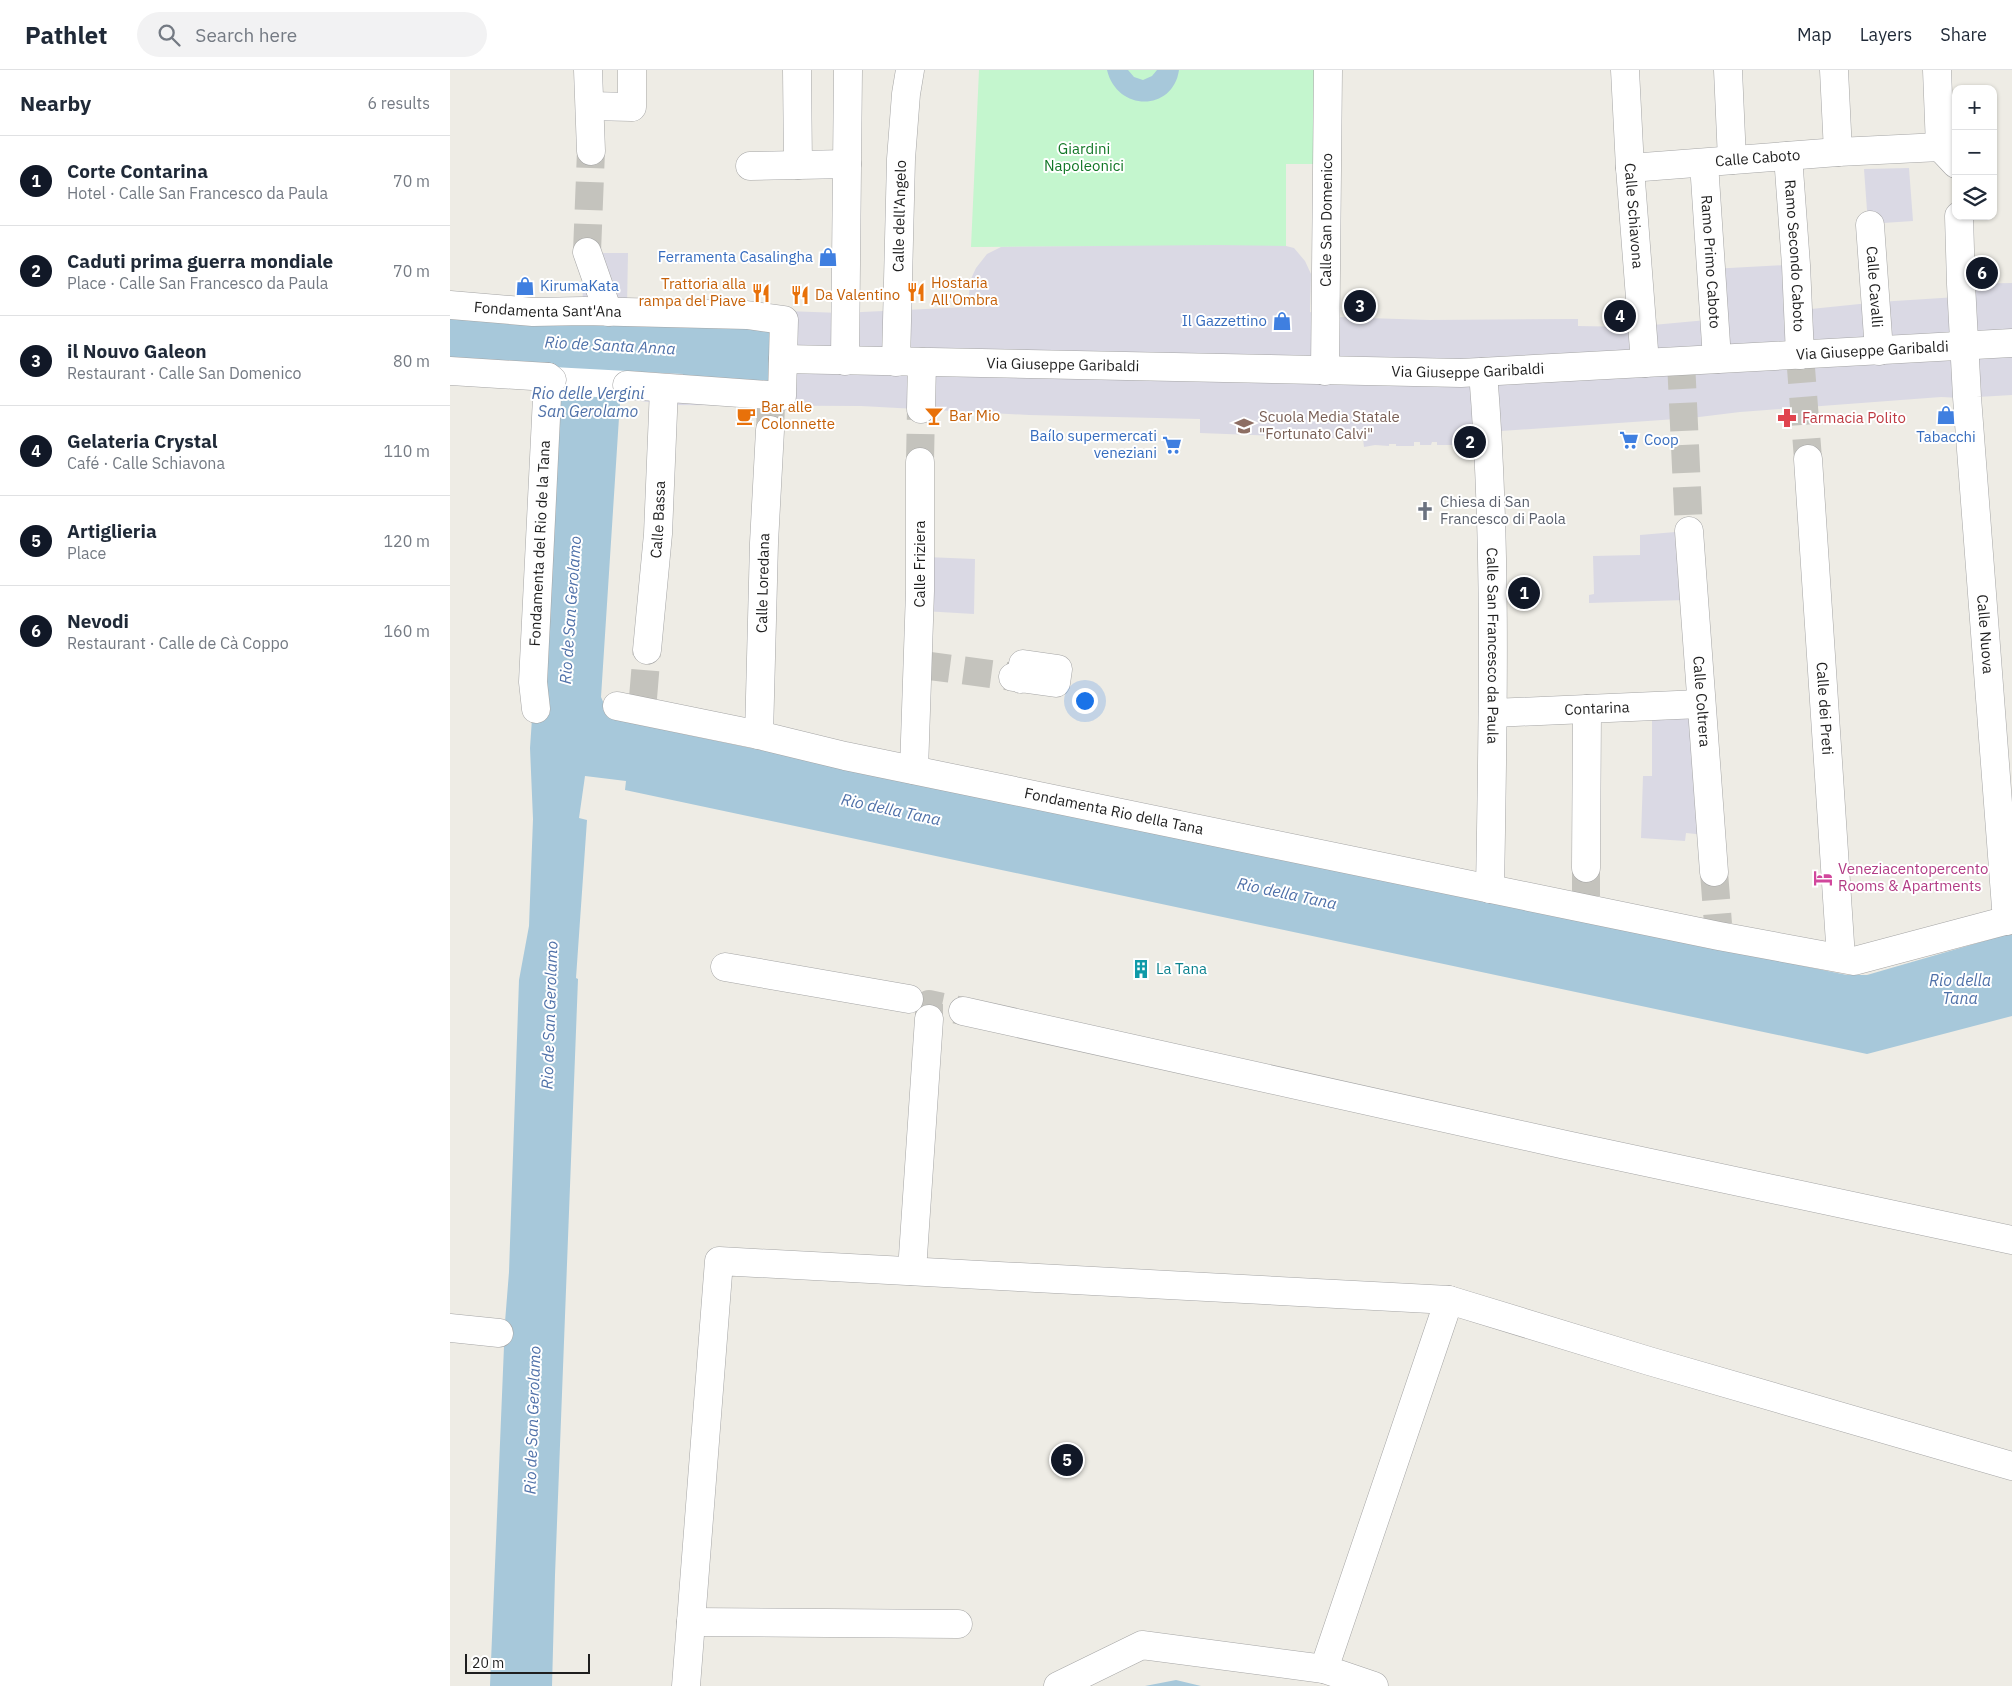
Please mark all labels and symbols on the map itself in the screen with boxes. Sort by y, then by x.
park label: Giardini Napoleonici [1044,139,1124,175]
street label: Calle Caboto [1714,145,1801,170]
street label: Calle San Domenico [1316,153,1336,287]
street label: Calle dell'Angelo [888,160,910,272]
street label: Calle Schiavona [1621,162,1648,269]
street label: Ramo Secondo Caboto [1781,179,1809,332]
street label: Ramo Primo Caboto [1697,194,1725,329]
street label: Calle Cavalli [1863,245,1887,328]
shop icon: Ferramenta Casalingha [817,246,839,268]
place label: Ferramenta Casalingha [658,247,813,266]
pin: 6 [1966,254,1998,292]
place label: Hostaria All'Ombra [931,273,998,309]
place label: Trattoria alla rampa del Piave [638,274,746,310]
shop icon: KirumaKata [514,275,536,297]
place label: KirumaKata [540,276,619,295]
restaurant icon: Hostaria All'Ombra [905,281,927,303]
restaurant icon: Trattoria alla rampa del Piave [750,282,772,304]
restaurant icon: Da Valentino [789,284,811,306]
place label: Da Valentino [815,285,900,304]
pin: 3 [1344,287,1376,325]
street label: Fondamenta Sant'Ana [473,297,622,321]
pin: 4 [1604,297,1636,335]
shop icon: Il Gazzettino [1271,310,1293,332]
place label: Il Gazzettino [1182,311,1267,330]
water label: Rio de Santa Anna [544,332,676,358]
street label: Via Giuseppe Garibaldi [1795,336,1949,364]
street label: Via Giuseppe Garibaldi [986,353,1140,375]
street label: Via Giuseppe Garibaldi [1391,358,1545,382]
water label: Rio delle Vergini San Gerolamo [532,383,645,421]
place label: Bar alle Colonnette [761,397,835,433]
shop icon: Tabacchi [1935,404,1957,426]
cafe icon: Bar alle Colonnette [735,405,757,427]
bar icon: Bar Mio [923,405,945,427]
place label: Bar Mio [949,406,1000,425]
place label: Scuola Media Statale "Fortunato Calvi" [1259,407,1400,443]
pharmacy icon: Farmacia Polito [1776,407,1798,429]
place label: Farmacia Polito [1802,408,1906,427]
school or university icon: Scuola Media Statale "Fortunato Calvi" [1233,415,1255,437]
pin: 2 [1454,423,1486,461]
place label: Baílo supermercati veneziani [1030,426,1157,462]
place label: Tabacchi [1916,427,1976,446]
supermarket icon: Coop [1618,429,1640,451]
place label: Coop [1644,430,1679,449]
supermarket icon: Baílo supermercati veneziani [1161,434,1183,456]
street label: Fondamenta del Rio de la Tana [525,440,554,647]
street label: Calle Bassa [646,480,669,559]
place label: Chiesa di San Francesco di Paola [1440,492,1566,528]
church icon: Chiesa di San Francesco di Paola [1414,500,1436,522]
street label: Calle Friziera [909,521,929,608]
street label: Calle Loredana [752,533,774,633]
water label: Rio de San Gerolamo [555,535,585,685]
street label: Calle San Francesco da Paula [1483,547,1503,744]
pin: 1 [1508,574,1540,612]
street label: Calle Nuova [1973,594,1998,675]
street label: Calle Coltrera [1689,655,1715,748]
street label: Calle dei Preti [1812,661,1838,756]
your location [1072,688,1098,714]
street label: Contarina [1564,697,1630,719]
street label: Fondamenta Rio della Tana [1023,783,1205,839]
water label: Rio della Tana [839,789,943,829]
place label: Veneziacentopercento Rooms & Apartments [1838,859,1988,895]
hotel icon: Veneziacentopercento Rooms & Apartments [1812,867,1834,889]
water label: Rio della Tana [1235,873,1339,913]
water label: Rio de San Gerolamo [536,940,562,1090]
building icon: La Tana [1130,958,1152,980]
place label: La Tana [1156,959,1207,978]
water label: Rio della Tana [1929,970,1991,1008]
water label: Rio de San Gerolamo [519,1345,545,1495]
pin: 5 [1051,1441,1083,1479]
scale bar [465,1651,590,1674]

